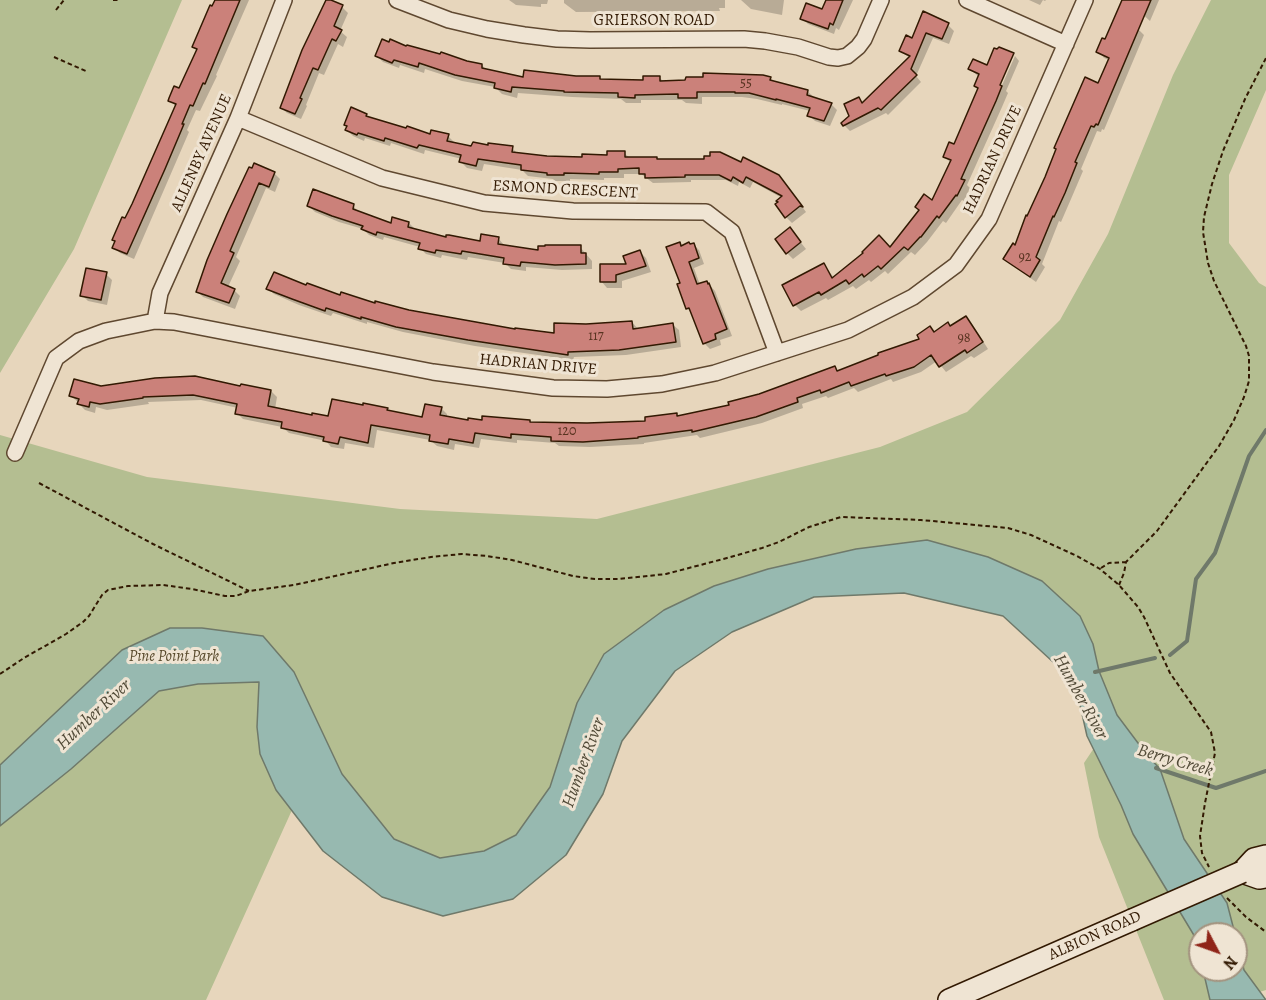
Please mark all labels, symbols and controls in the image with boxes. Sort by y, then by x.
street label: GRIERSON ROAD [594,11,714,31]
house number: 55 [740,76,752,92]
street label: ALLENBY AVENUE [167,91,237,215]
street label: HADRIAN DRIVE [959,103,1027,217]
street label: ESMOND CRESCENT [492,177,638,203]
house number: 92 [1018,250,1032,266]
house number: 117 [588,329,604,345]
house number: 98 [957,331,971,347]
street label: HADRIAN DRIVE [478,350,598,380]
house number: 120 [558,424,576,440]
park label: Pine Point Park [129,647,219,667]
water label: Humber River [1048,651,1112,743]
water label: Humber River [52,675,136,755]
water label: Humber River [558,715,610,811]
water label: Berry Creek [1135,740,1215,782]
street label: ALBION ROAD [1046,907,1144,965]
north arrow [1188,922,1248,982]
text: N [1218,951,1242,974]

